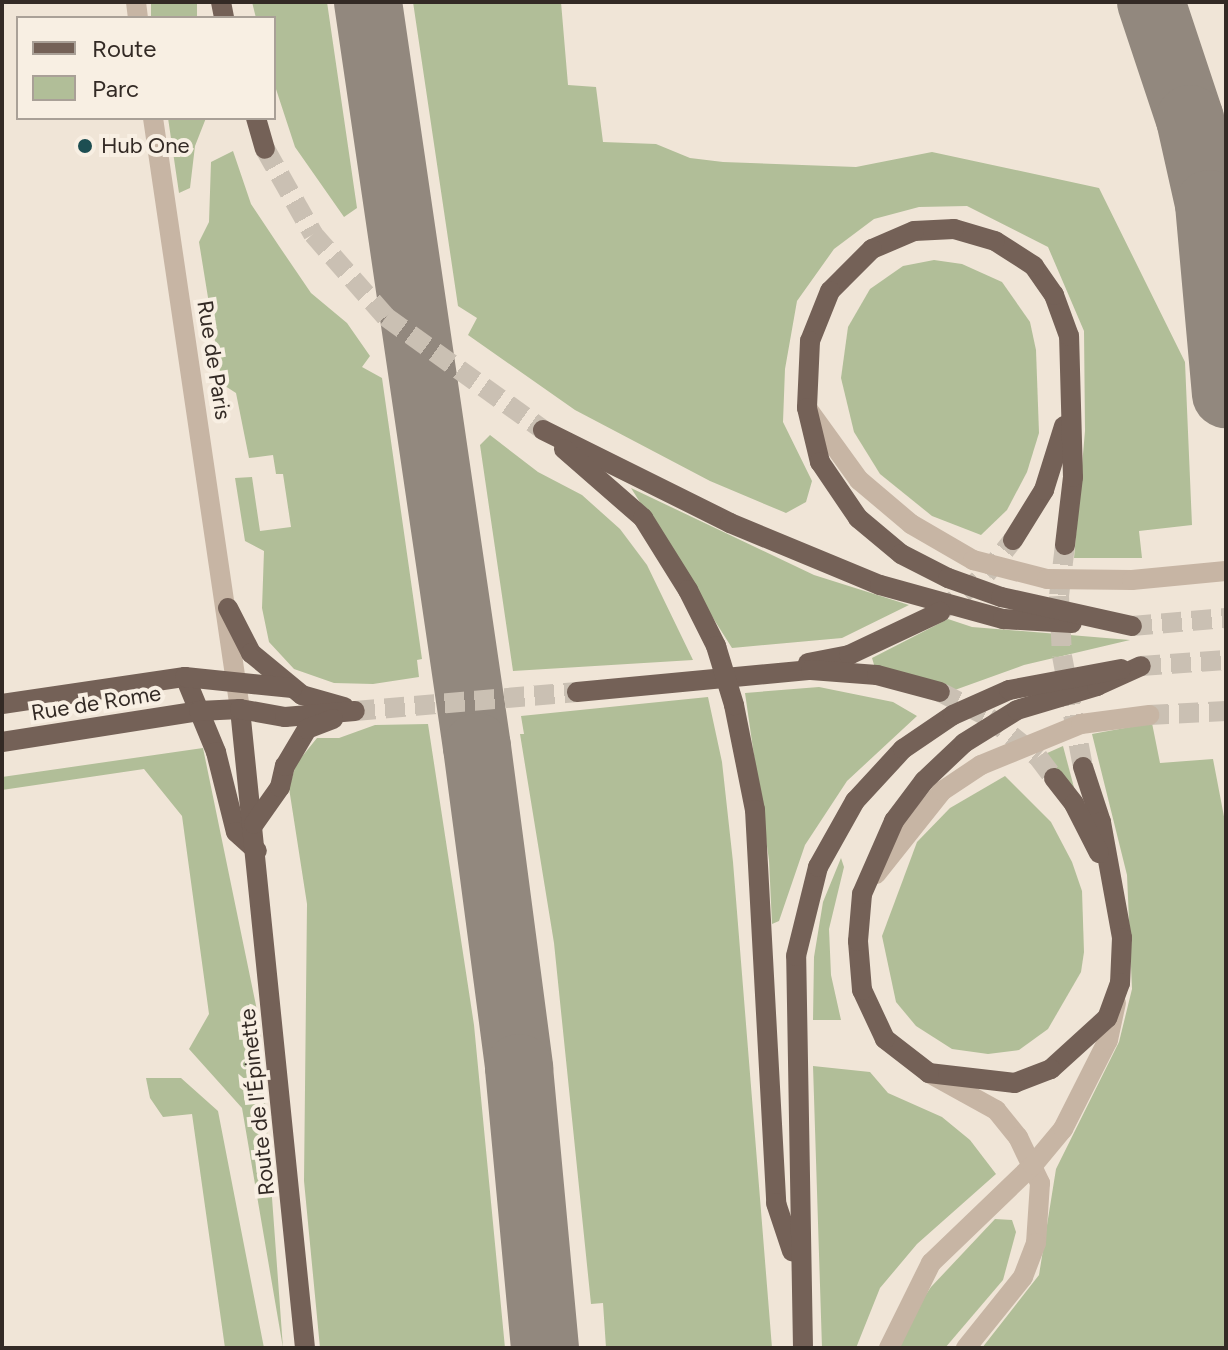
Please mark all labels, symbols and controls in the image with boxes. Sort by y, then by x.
legend [16,16,276,120]
text: Route [92,34,156,63]
text: Parc [92,74,139,103]
place label: Hub One [101,133,189,159]
marker: Hub One [76,137,94,155]
street label: Rue de Paris [192,298,236,422]
street label: Rue de Rome [29,680,163,726]
street label: Route de l'Épinette [234,1007,280,1197]

